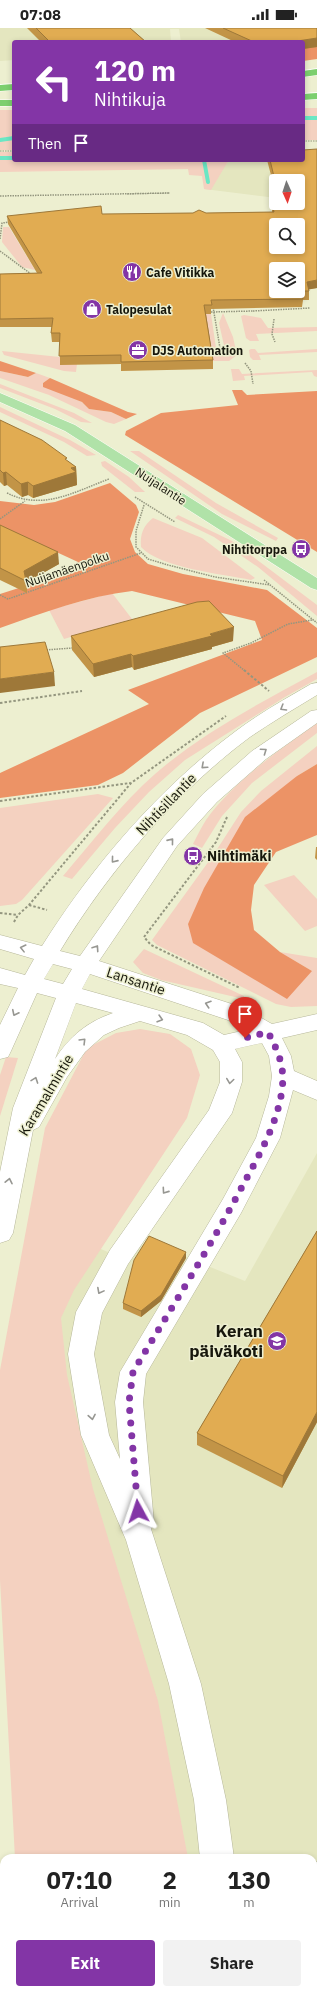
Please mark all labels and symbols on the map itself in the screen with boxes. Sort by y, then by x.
north arrow [269,174,305,210]
restaurant icon: Cafe Vitikka [121,261,143,283]
place label: Cafe Vitikka [146,265,215,280]
shop icon: Talopesulat [81,298,103,320]
place label: Talopesulat [106,302,172,317]
office icon: DJS Automation [127,339,149,361]
place label: DJS Automation [152,343,243,358]
street label: Nuijalantie [133,464,190,508]
bus stop icon: Nihtitorppa [290,538,312,560]
place label: Nihtitorppa [222,542,287,557]
street label: Nuijamäenpolku [23,548,111,590]
one-way arrow [280,703,287,710]
one-way arrow [260,749,267,756]
one-way arrow [201,761,208,768]
street label: Nihtisillantie [132,769,200,839]
one-way arrow [167,839,174,846]
bus stop icon: Nihtimäki [182,845,204,867]
place label: Nihtimäki [207,847,271,865]
one-way arrow [112,855,119,863]
one-way arrow [20,944,26,952]
one-way arrow [92,945,99,952]
street label: Lansantie [104,963,168,999]
pin [228,997,262,1038]
one-way arrow [204,1001,211,1009]
one-way arrow [12,1009,20,1016]
one-way arrow [156,1014,163,1023]
one-way arrow [78,1038,86,1046]
street label: Karamalmintie [15,1051,78,1139]
one-way arrow [30,1077,39,1084]
one-way arrow [226,1078,235,1084]
one-way arrow [5,1178,13,1184]
one-way arrow [163,1187,170,1194]
one-way arrow [98,1287,105,1294]
place label: Keran päiväkoti [189,1320,263,1362]
school or university icon: Keran päiväkoti [266,1330,288,1352]
one-way arrow [87,1414,96,1420]
position arrow [117,1490,159,1532]

